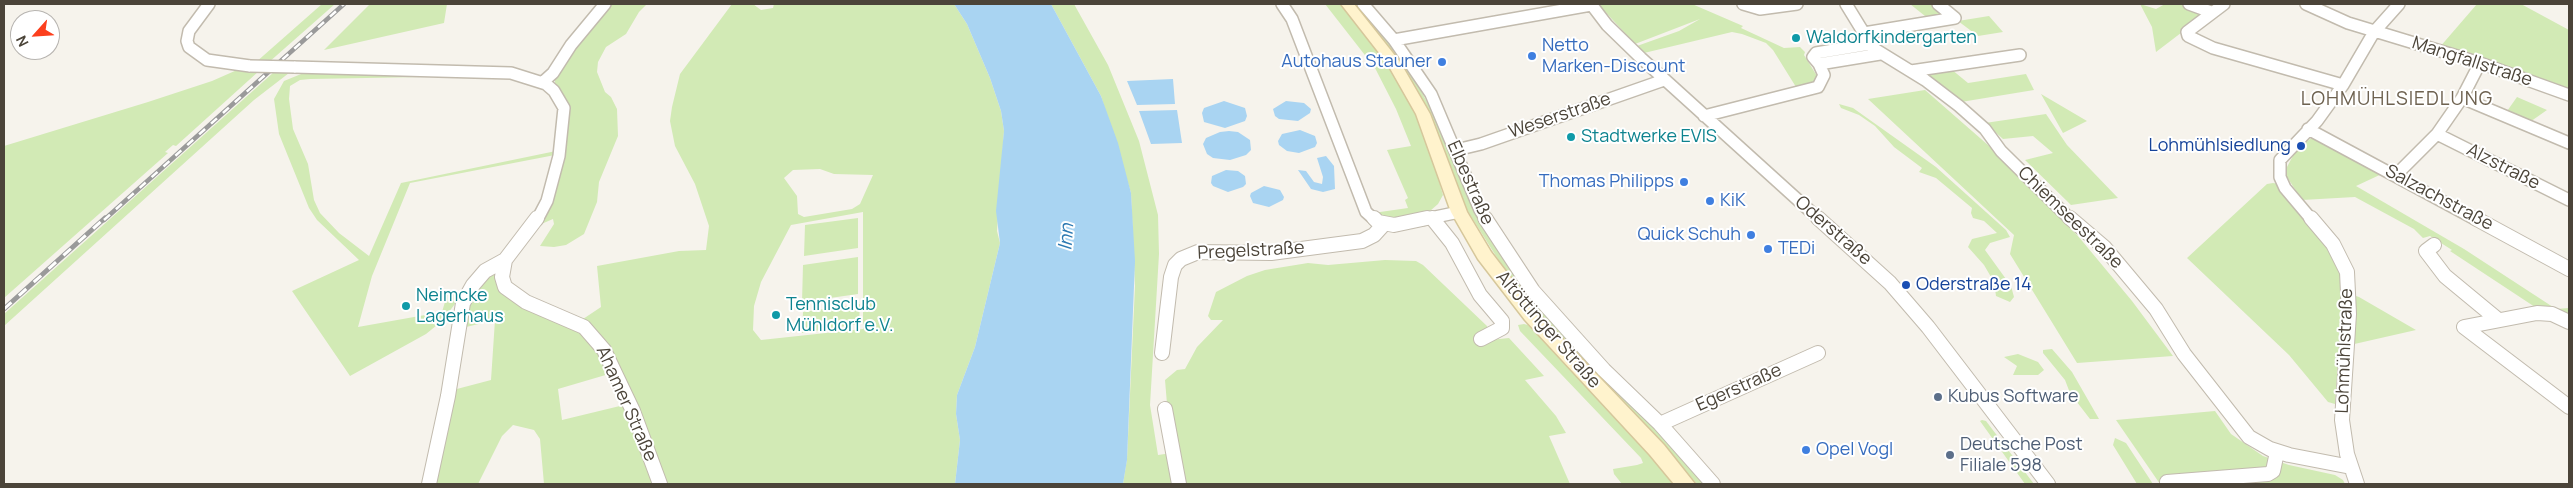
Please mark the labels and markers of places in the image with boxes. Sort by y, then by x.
place label: Waldorfkindergarten [1806,27,1977,49]
marker: Waldorfkindergarten [1790,32,1802,44]
place label: Netto Marken-Discount [1542,35,1686,78]
marker: Netto Marken-Discount [1526,50,1538,62]
place label: Autohaus Stauner [1281,51,1432,73]
marker: Autohaus Stauner [1436,56,1448,68]
place label: Stadtwerke EVIS [1581,126,1717,148]
marker: Stadtwerke EVIS [1565,131,1577,143]
place label: Lohmühlsiedlung [2149,135,2291,157]
marker: Lohmühlsiedlung [2295,140,2307,152]
place label: Thomas Philipps [1539,171,1674,193]
marker: Thomas Philipps [1678,176,1690,188]
place label: KiK [1720,190,1746,212]
marker: KiK [1704,195,1716,207]
place label: Quick Schuh [1637,224,1741,246]
marker: Quick Schuh [1745,229,1757,241]
place label: TEDi [1778,238,1815,260]
marker: TEDi [1762,243,1774,255]
place label: Oderstraße 14 [1916,274,2032,296]
marker: Oderstraße 14 [1900,279,1912,291]
place label: Neimcke Lagerhaus [416,285,504,328]
place label: Tennisclub Mühldorf e.V. [786,294,894,336]
marker: Neimcke Lagerhaus [400,300,412,312]
marker: Tennisclub Mühldorf e.V. [770,309,782,321]
place label: Kubus Software [1948,386,2079,408]
marker: Kubus Software [1932,391,1944,403]
place label: Deutsche Post Filiale 598 [1960,434,2083,476]
place label: Opel Vogl [1816,439,1893,461]
marker: Opel Vogl [1800,444,1812,456]
marker: Deutsche Post Filiale 598 [1944,449,1956,461]

